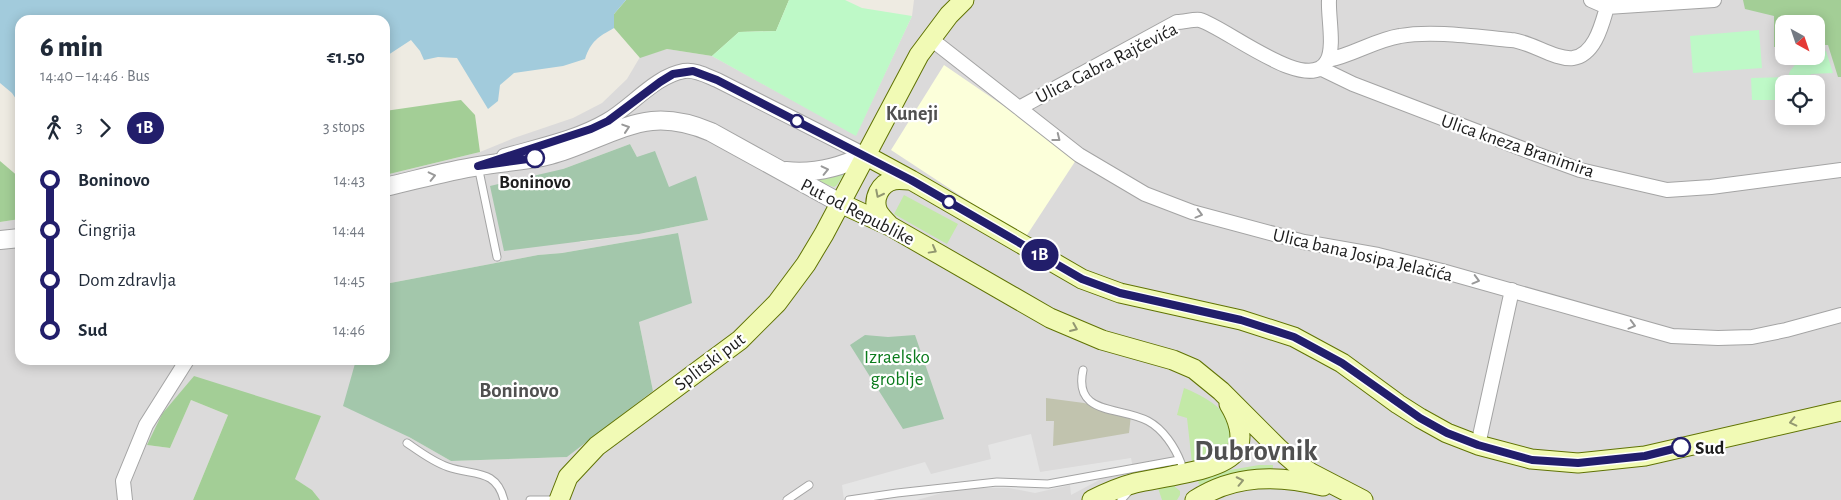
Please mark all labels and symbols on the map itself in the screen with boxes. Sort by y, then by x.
north arrow [1775,15,1825,65]
street label: Ulica Gabra Rajčevića [1033,19,1181,107]
district label: Kuneji [886,104,938,124]
street label: Ulica kneza Branimira [1438,111,1597,182]
unlabelled marker [790,114,804,128]
one-way arrow [621,123,630,133]
one-way arrow [1051,132,1060,140]
marker: Boninovo [525,148,545,168]
one-way arrow [820,165,829,176]
one-way arrow [427,171,436,182]
place label: Boninovo [499,173,571,192]
street label: Put od Republike [797,176,917,249]
one-way arrow [875,188,885,197]
unlabelled marker [942,195,956,209]
one-way arrow [1195,208,1204,219]
street label: Ulica bana Josipa Jelačića [1271,226,1455,285]
line badge: 1B [1018,239,1062,271]
one-way arrow [927,243,936,253]
one-way arrow [1472,274,1481,285]
one-way arrow [1628,319,1637,330]
one-way arrow [1070,323,1078,333]
street label: Splitski put [671,330,749,395]
park label: Izraelsko groblje [864,348,930,389]
district label: Boninovo [479,380,559,401]
one-way arrow [1789,416,1798,427]
district label: Dubrovnik [1194,437,1318,466]
marker: Sud [1671,437,1691,457]
place label: Sud [1695,439,1724,458]
one-way arrow [1235,476,1244,487]

